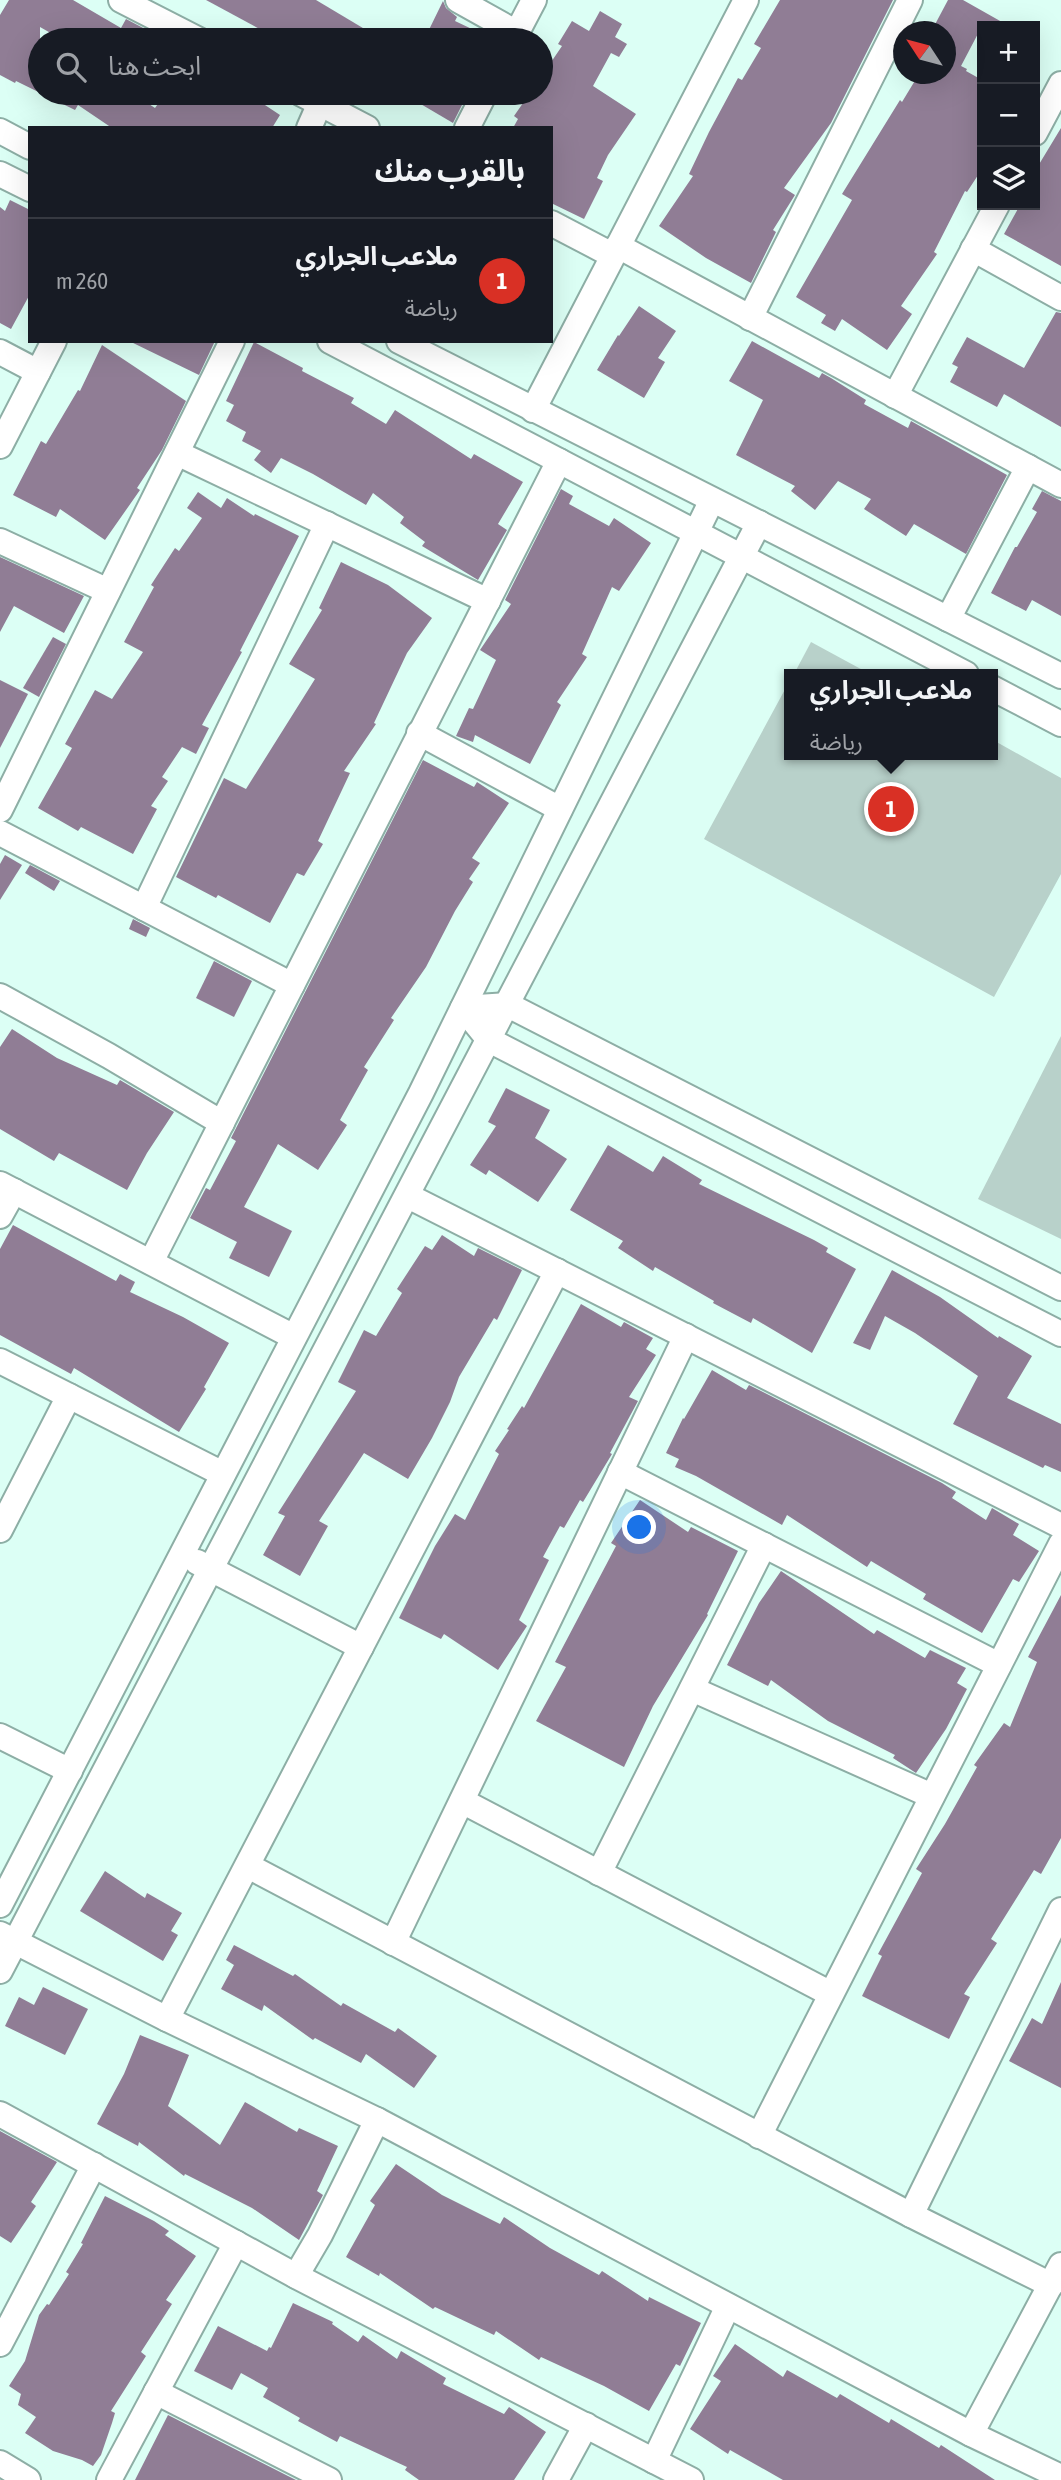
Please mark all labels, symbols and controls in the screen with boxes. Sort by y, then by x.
north arrow [893,21,956,84]
map controls [977,21,1040,210]
button: + [977,21,1040,84]
search box [28,28,553,105]
icon: search [52,48,90,86]
text: ابحث هنا [108,51,201,81]
button: − [977,84,1040,147]
button: layers [977,147,1040,210]
text: بالقرب منك [375,153,525,187]
text: ملاعب الجراري [295,241,458,271]
text: 260 m [56,268,108,294]
text: 1 [497,268,507,294]
text: رياضة [405,295,458,321]
popup [784,669,998,760]
text: ملاعب الجراري [810,675,972,705]
text: رياضة [810,729,863,755]
pin: 1 [868,783,914,835]
your location [622,1510,656,1544]

